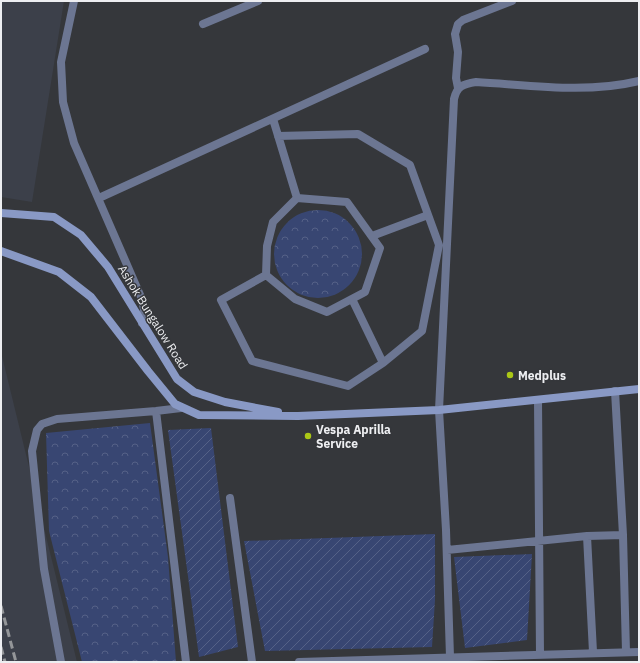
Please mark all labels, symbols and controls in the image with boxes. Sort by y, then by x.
street label: Ashok Bungalow Road [115,262,191,372]
place label: Medplus [518,368,566,383]
marker: Medplus [505,370,515,380]
place label: Vespa Aprilla Service [316,422,391,451]
marker: Vespa Aprilla Service [303,431,313,441]

